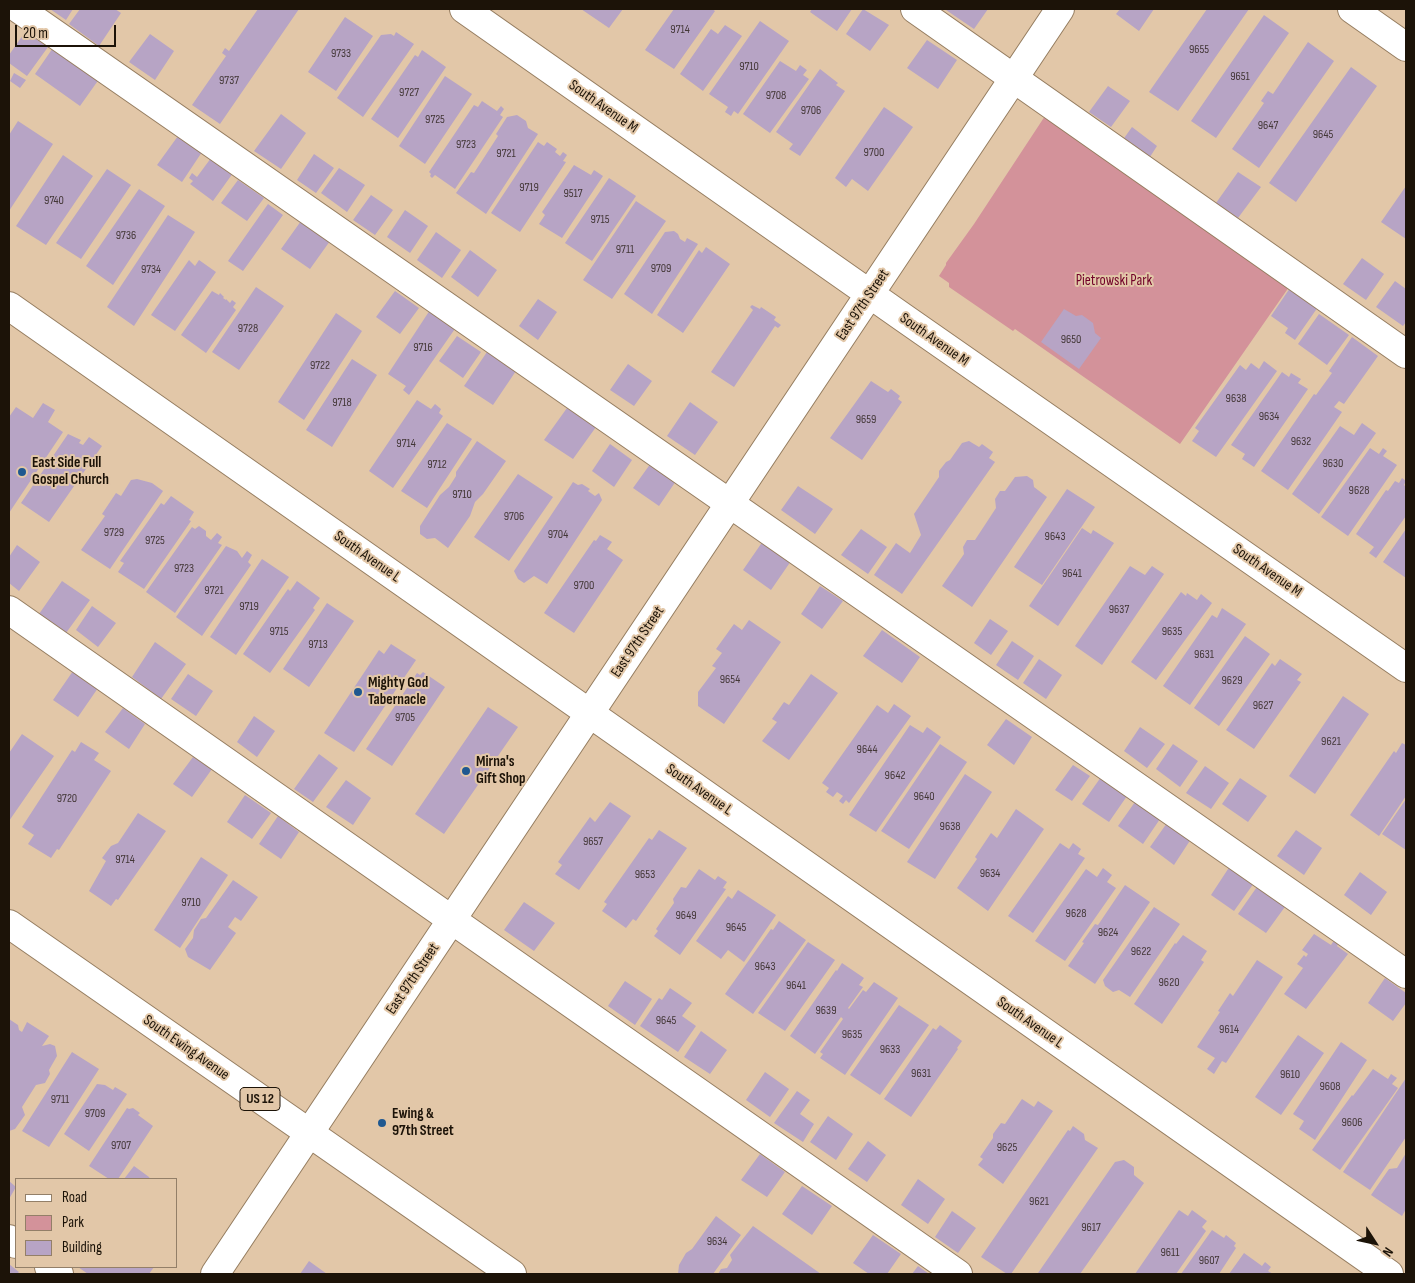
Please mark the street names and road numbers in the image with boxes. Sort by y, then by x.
street label: South Avenue M [565,77,641,137]
street label: East 97th Street [833,266,893,344]
street label: South Avenue M [896,310,972,370]
street label: South Avenue L [330,528,404,586]
street label: South Avenue M [1229,541,1305,601]
street label: East 97th Street [608,603,668,681]
street label: South Avenue L [662,761,736,819]
street label: East 97th Street [383,940,443,1018]
street label: South Avenue L [993,994,1067,1052]
street label: South Ewing Avenue [139,1012,233,1084]
road number: US 12 [240,1088,280,1110]

